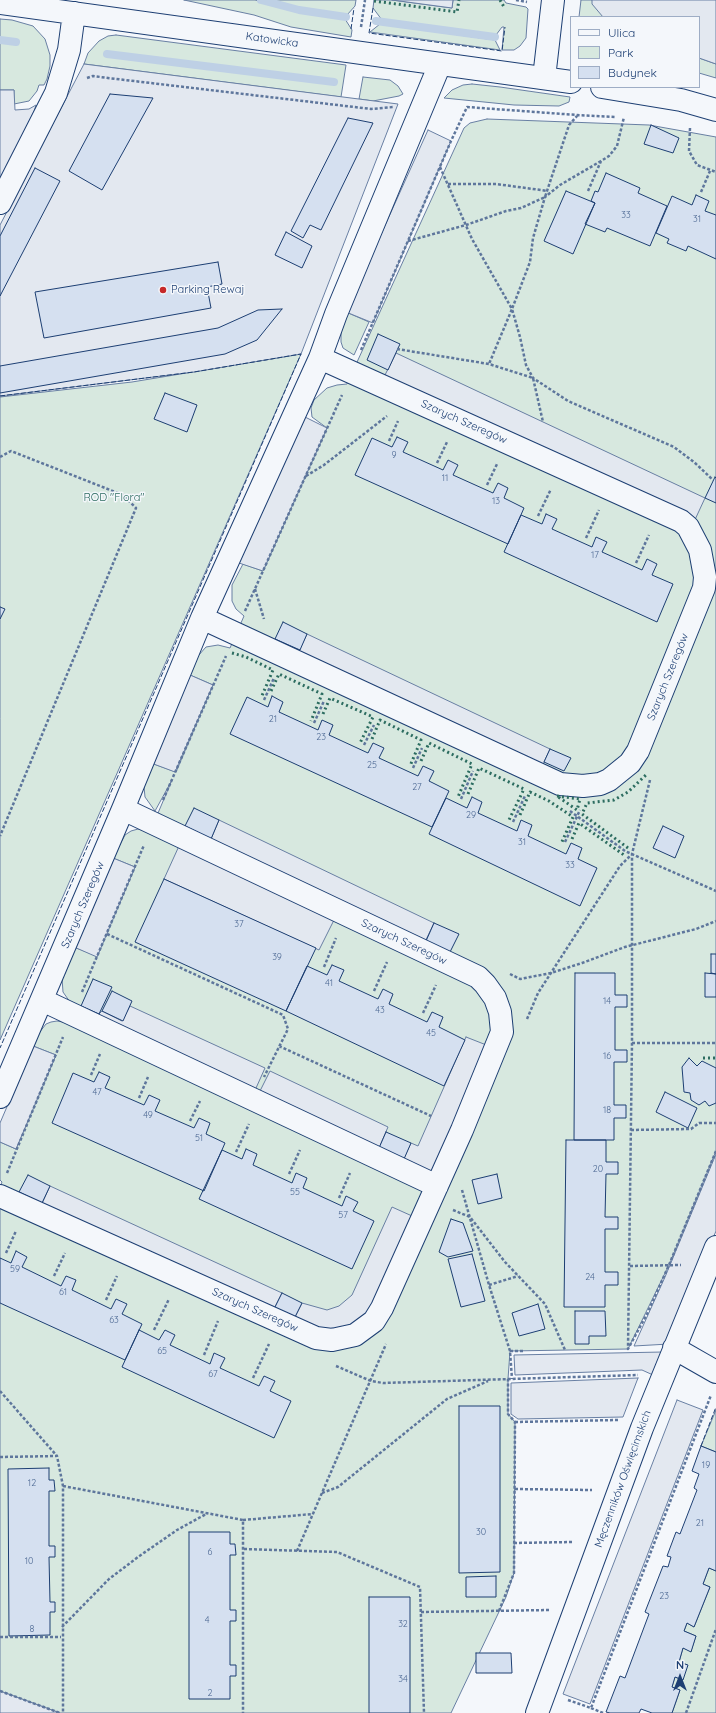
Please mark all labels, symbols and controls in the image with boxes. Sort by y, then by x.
legend [570,16,700,88]
text: Ulica [608,25,635,40]
street label: Katowicka [245,30,299,50]
text: Park [608,45,633,60]
text: Budynek [608,65,657,80]
house number: 33 [621,210,631,220]
house number: 31 [693,214,701,224]
place label: Parking Rewaj [171,283,244,297]
marker: Parking Rewaj [158,285,168,295]
street label: Szarych Szeregów [419,397,509,447]
house number: 9 [391,450,397,460]
house number: 11 [442,473,448,483]
park label: ROD "Flora" [83,491,145,505]
house number: 13 [492,496,500,506]
house number: 17 [591,550,599,560]
street label: Szarych Szeregów [644,631,692,723]
house number: 21 [269,714,277,724]
house number: 23 [316,732,326,742]
house number: 25 [367,760,377,770]
house number: 27 [412,782,422,792]
house number: 29 [466,810,476,820]
house number: 31 [518,837,526,847]
street label: Szarych Szeregów [59,860,107,950]
house number: 33 [565,860,575,870]
street label: Szarych Szeregów [359,916,449,968]
house number: 37 [234,919,244,929]
house number: 39 [272,952,282,962]
house number: 41 [325,978,333,988]
house number: 14 [603,996,611,1006]
house number: 43 [375,1005,385,1015]
house number: 45 [426,1028,436,1038]
house number: 16 [603,1051,611,1061]
house number: 47 [92,1087,102,1097]
house number: 18 [603,1105,611,1115]
house number: 49 [143,1110,153,1120]
house number: 51 [195,1133,203,1143]
house number: 20 [593,1164,603,1174]
house number: 55 [290,1187,300,1197]
house number: 57 [338,1210,348,1220]
house number: 59 [10,1264,20,1274]
house number: 24 [585,1272,595,1282]
street label: Szarych Szeregów [210,1285,300,1335]
house number: 61 [59,1287,67,1297]
house number: 63 [109,1315,119,1325]
house number: 65 [157,1346,167,1356]
house number: 67 [208,1369,218,1379]
street label: Męczenników Oświęcimskich [592,1409,654,1549]
house number: 19 [702,1460,710,1470]
house number: 12 [28,1478,36,1488]
house number: 21 [696,1518,704,1528]
house number: 30 [476,1527,486,1537]
house number: 6 [208,1547,212,1557]
house number: 10 [25,1556,33,1566]
house number: 23 [659,1591,669,1601]
house number: 4 [205,1615,209,1625]
house number: 32 [398,1619,408,1629]
house number: 8 [30,1624,34,1634]
north arrow [660,1657,700,1697]
text: N [676,1658,684,1672]
house number: 34 [398,1674,408,1684]
house number: 2 [208,1688,212,1698]

